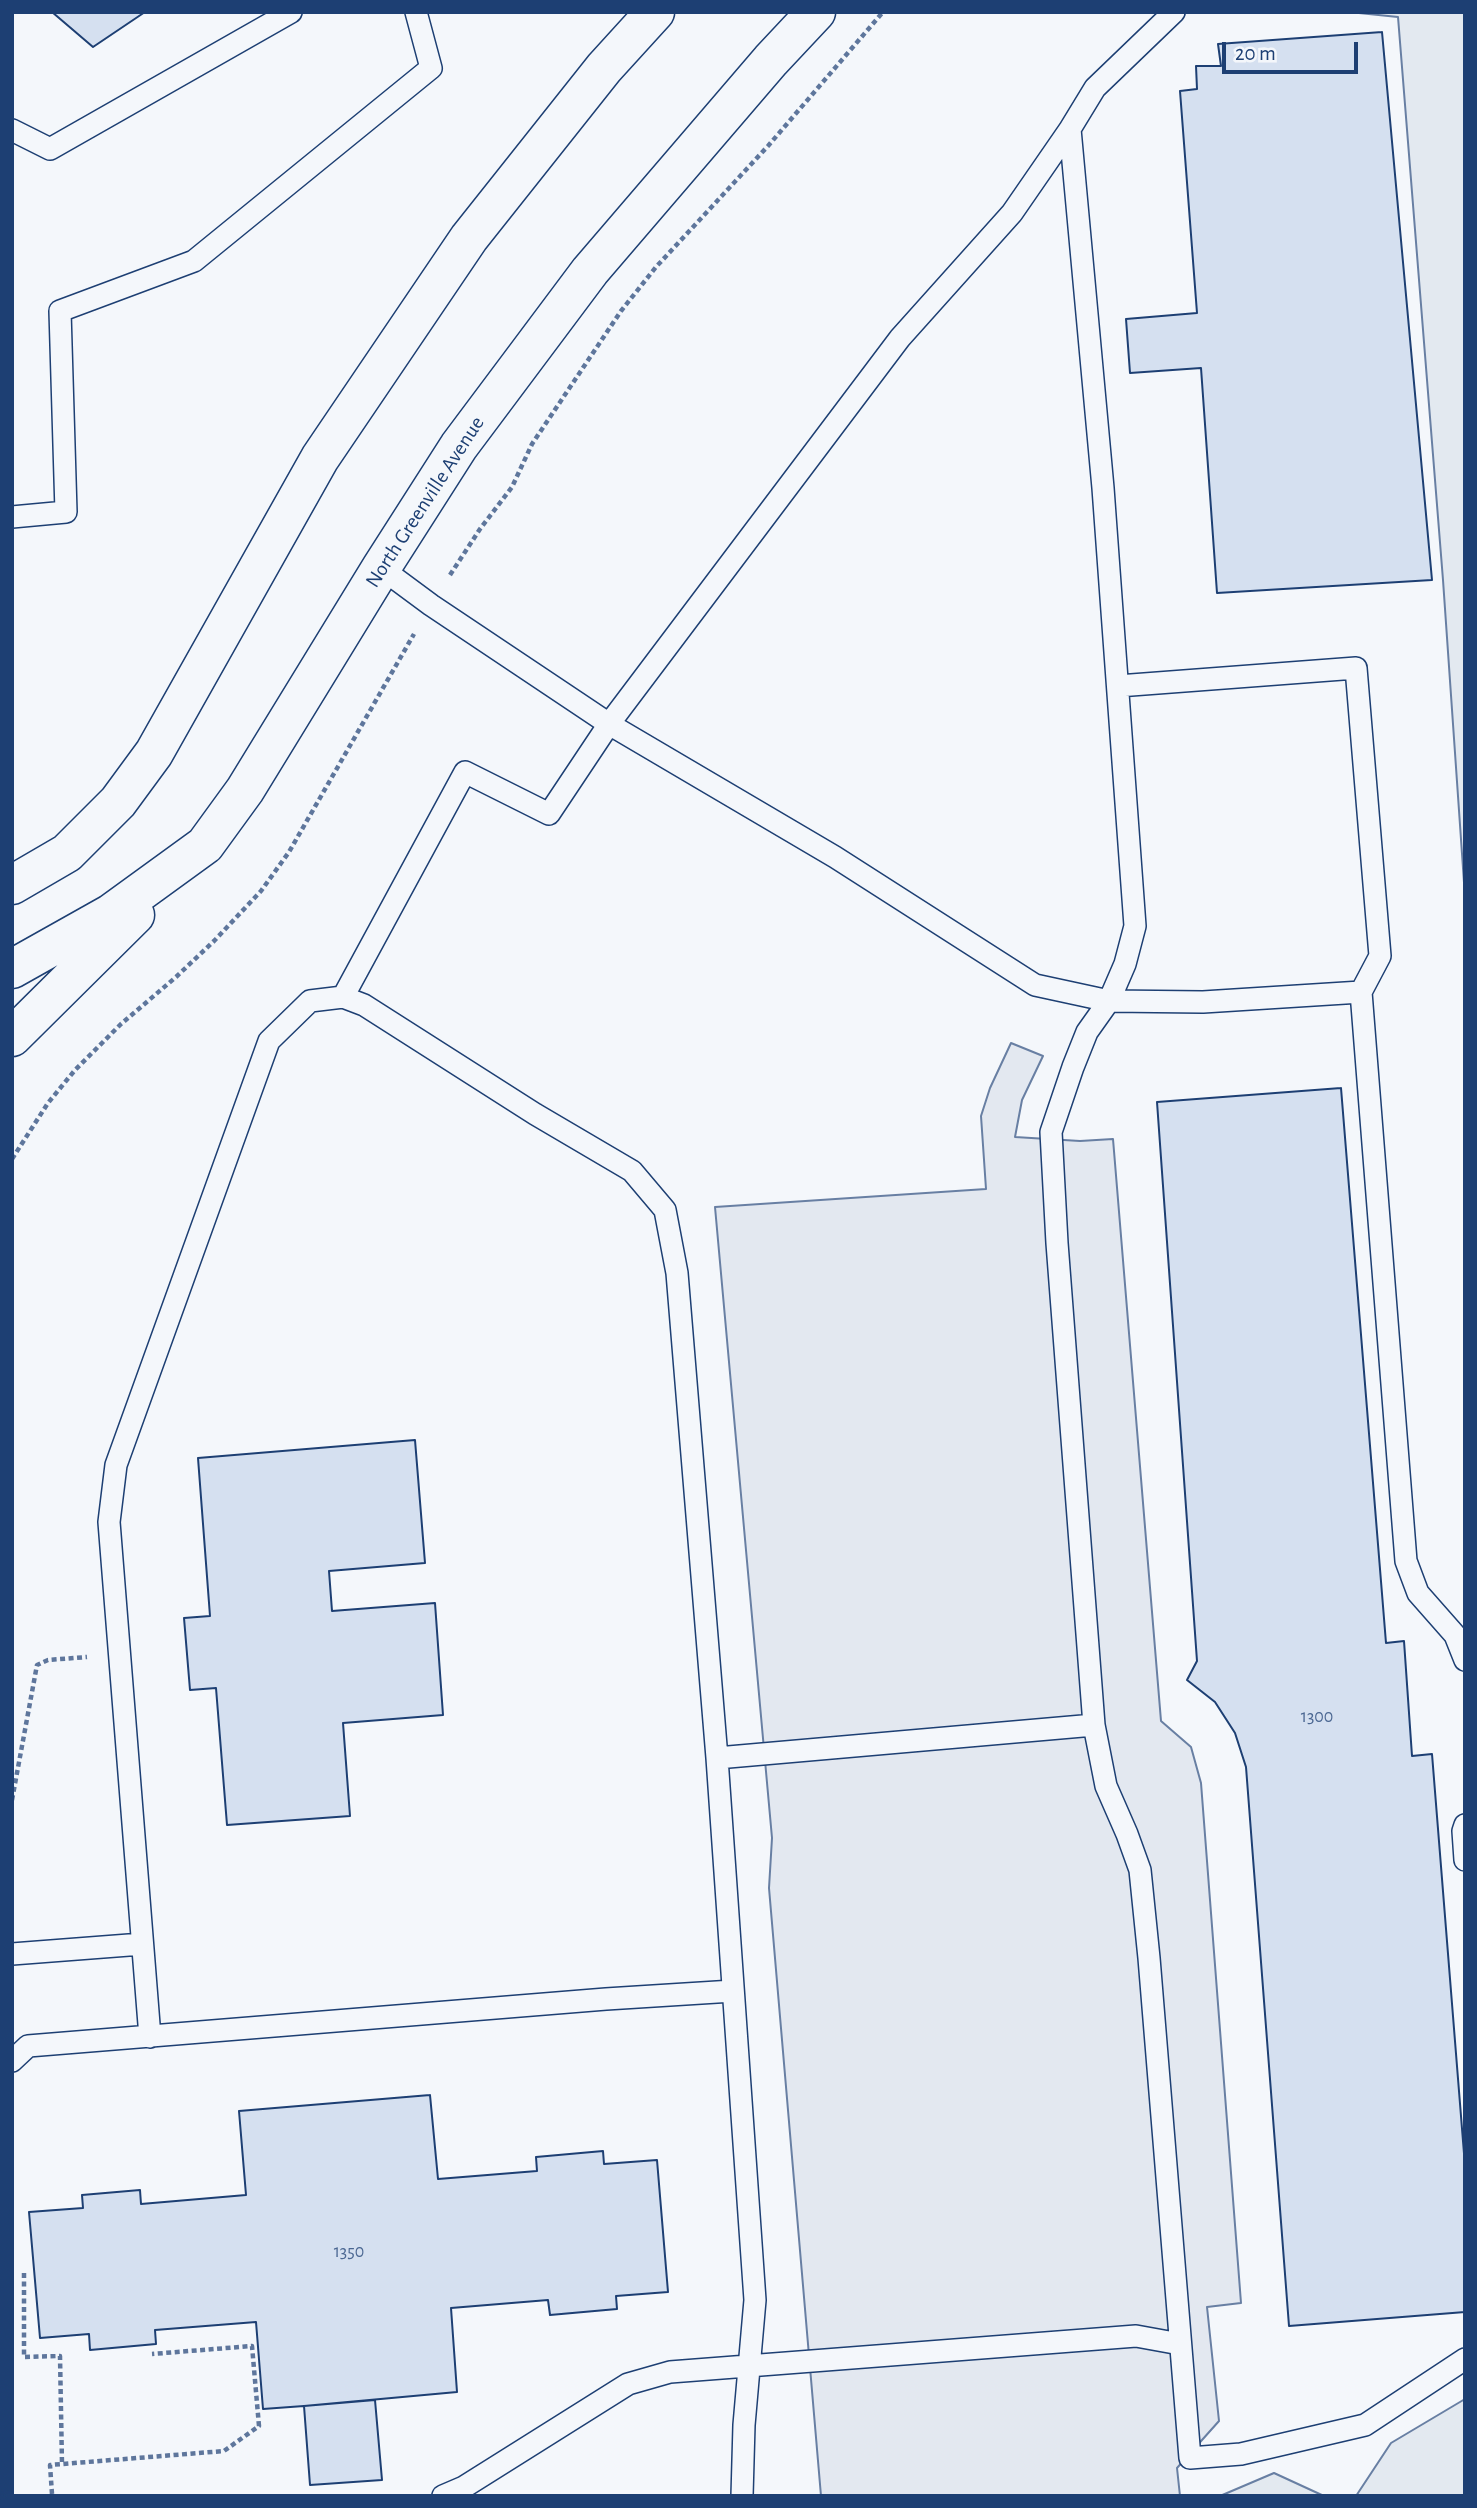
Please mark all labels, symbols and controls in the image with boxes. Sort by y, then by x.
scale bar [1225,28,1362,72]
text: 20 m [1235,43,1276,64]
street label: North Greenville Avenue [360,412,490,592]
house number: 1300 [1301,1706,1333,1728]
house number: 1350 [334,2241,364,2263]

